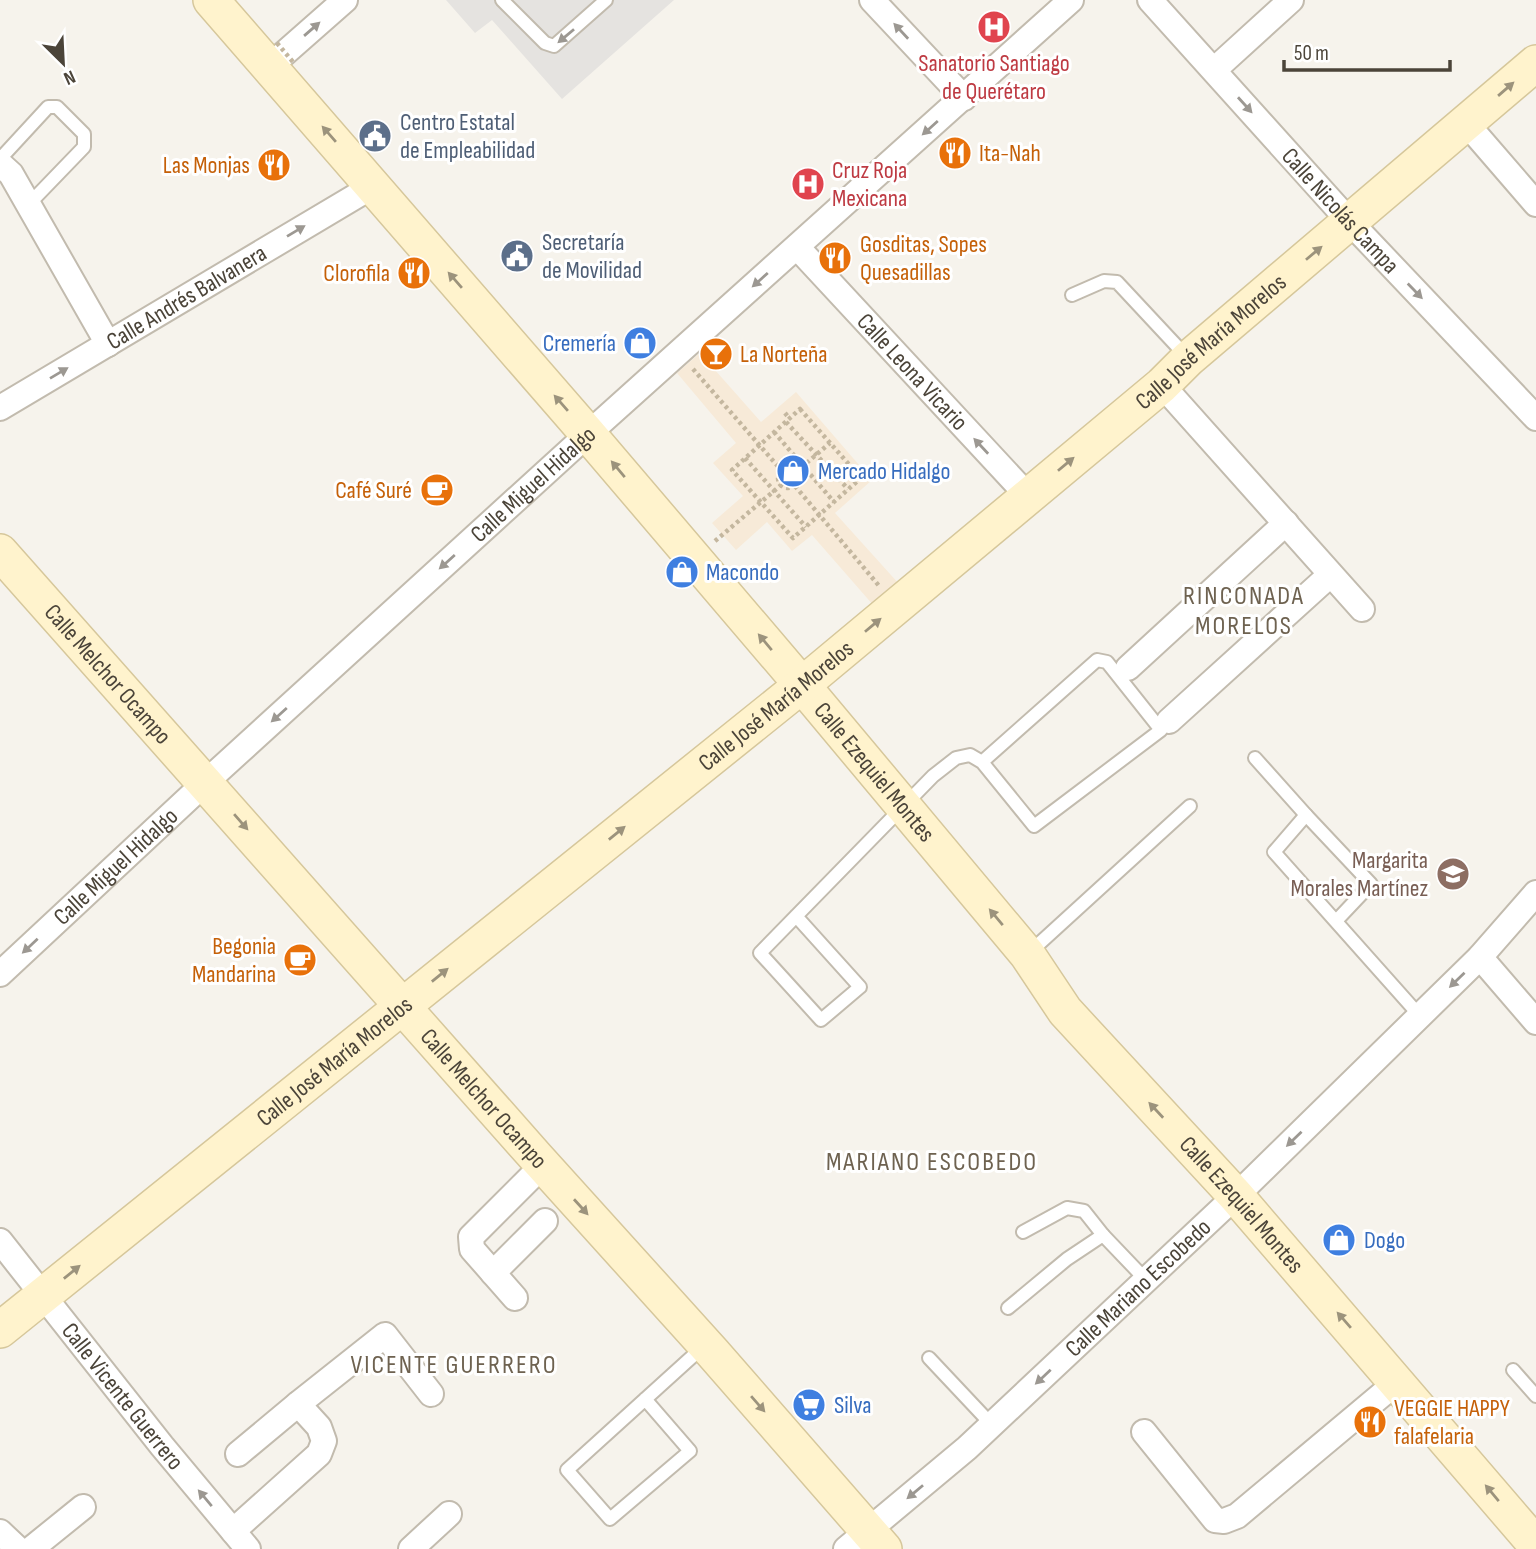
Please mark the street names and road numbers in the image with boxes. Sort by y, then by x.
street label: Calle Nicolás Campa [1275,142,1405,280]
street label: Calle Andrés Balvanera [102,239,272,356]
street label: Calle José María Morelos [1130,268,1292,416]
street label: Calle Leona Vicario [851,307,974,437]
street label: Calle Miguel Hidalgo [465,420,602,549]
street label: Calle Melchor Ocampo [38,598,177,750]
street label: Calle José María Morelos [693,634,860,777]
street label: Calle Ezequiel Montes [808,696,941,848]
street label: Calle Miguel Hidalgo [48,802,184,931]
street label: Calle José María Morelos [251,990,418,1133]
street label: Calle Melchor Ocampo [414,1023,553,1175]
street label: Calle Ezequiel Montes [1173,1130,1310,1279]
street label: Calle Mariano Escobedo [1060,1213,1217,1363]
street label: Calle Vicente Guerrero [55,1317,190,1476]

